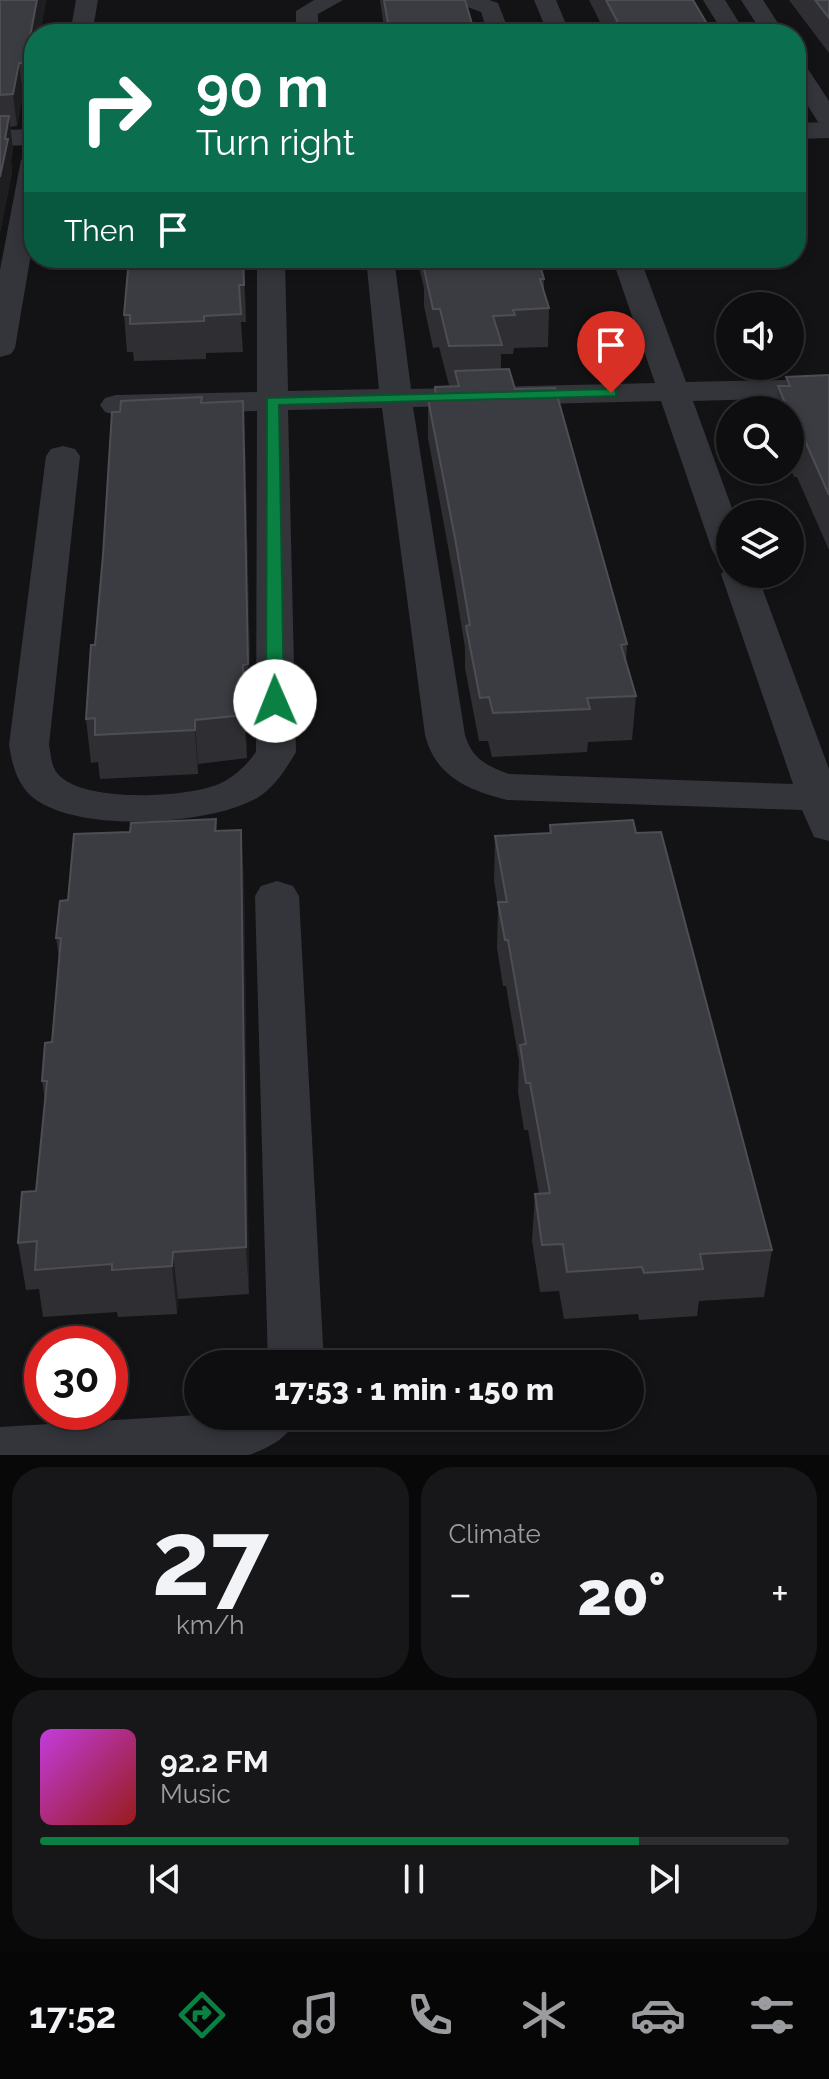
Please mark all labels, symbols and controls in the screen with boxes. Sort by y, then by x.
text: 90 m [196,54,329,120]
icon: right [64,56,168,160]
text: Turn right [196,121,355,163]
icon: arrive [151,208,195,252]
text: Then [64,213,135,248]
map controls [716,292,804,588]
button: sound [716,292,804,380]
pin [577,311,645,393]
icon: arrive [589,323,633,367]
button: search [716,396,804,484]
button: layers [716,500,804,588]
position arrow [233,659,317,743]
speed limit sign: 30 [24,1326,128,1430]
text: 17:53 · 1 min · 150 m [274,1372,554,1407]
text: 27 [152,1497,269,1619]
text: Climate [449,1519,541,1549]
text: 20° [577,1559,666,1629]
text: − [449,1568,472,1619]
text: + [771,1568,789,1619]
text: km/h [176,1610,245,1640]
text: 92.2 FM [160,1744,269,1779]
text: Music [160,1779,231,1809]
icon: previous [143,1857,187,1901]
icon: pause [392,1857,436,1901]
icon: next [642,1857,686,1901]
icon: directions [174,1987,230,2043]
icon: music [288,1987,344,2043]
icon: phone [402,1987,458,2043]
icon: climate [516,1987,572,2043]
icon: car [630,1987,686,2043]
icon: filters [744,1987,800,2043]
text: 17:52 [29,1994,116,2036]

